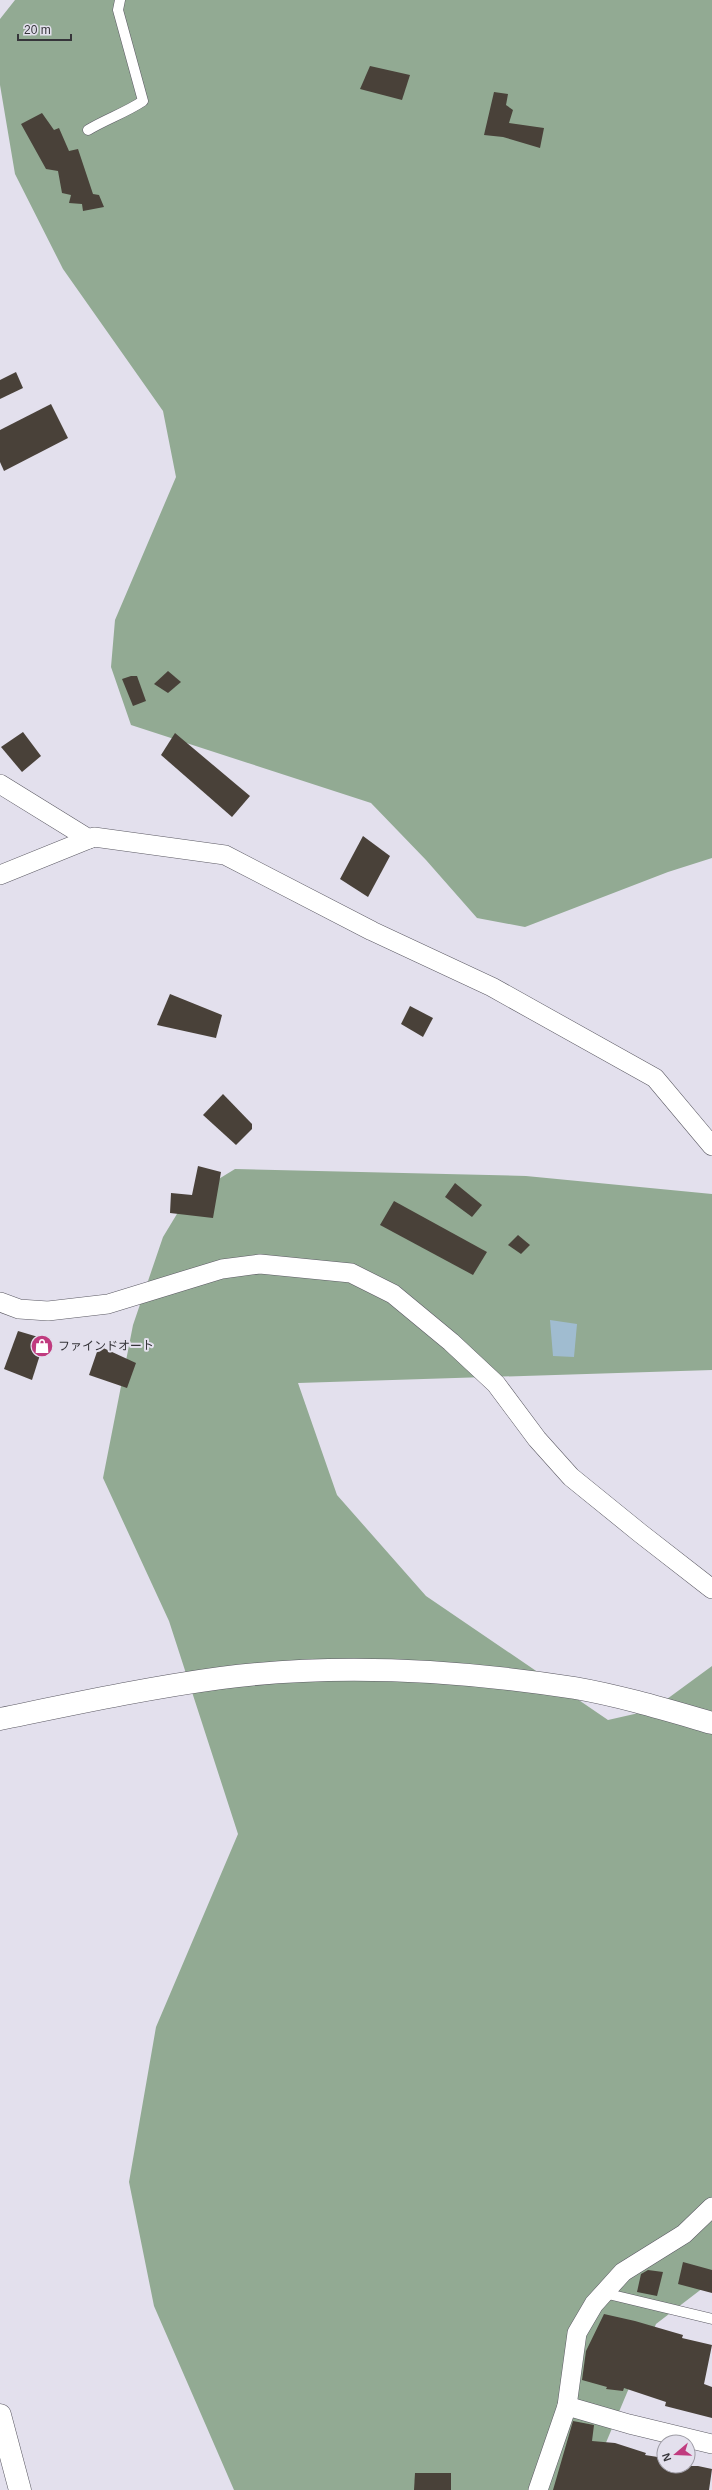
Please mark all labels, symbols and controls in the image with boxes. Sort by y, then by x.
scale bar [18,16,71,42]
text: 20 m [24,23,51,37]
shop icon: ファインドオート [29,1333,55,1359]
place label: ファインドオート [58,1339,154,1353]
north arrow [656,2434,696,2474]
text: N [660,2451,674,2463]

